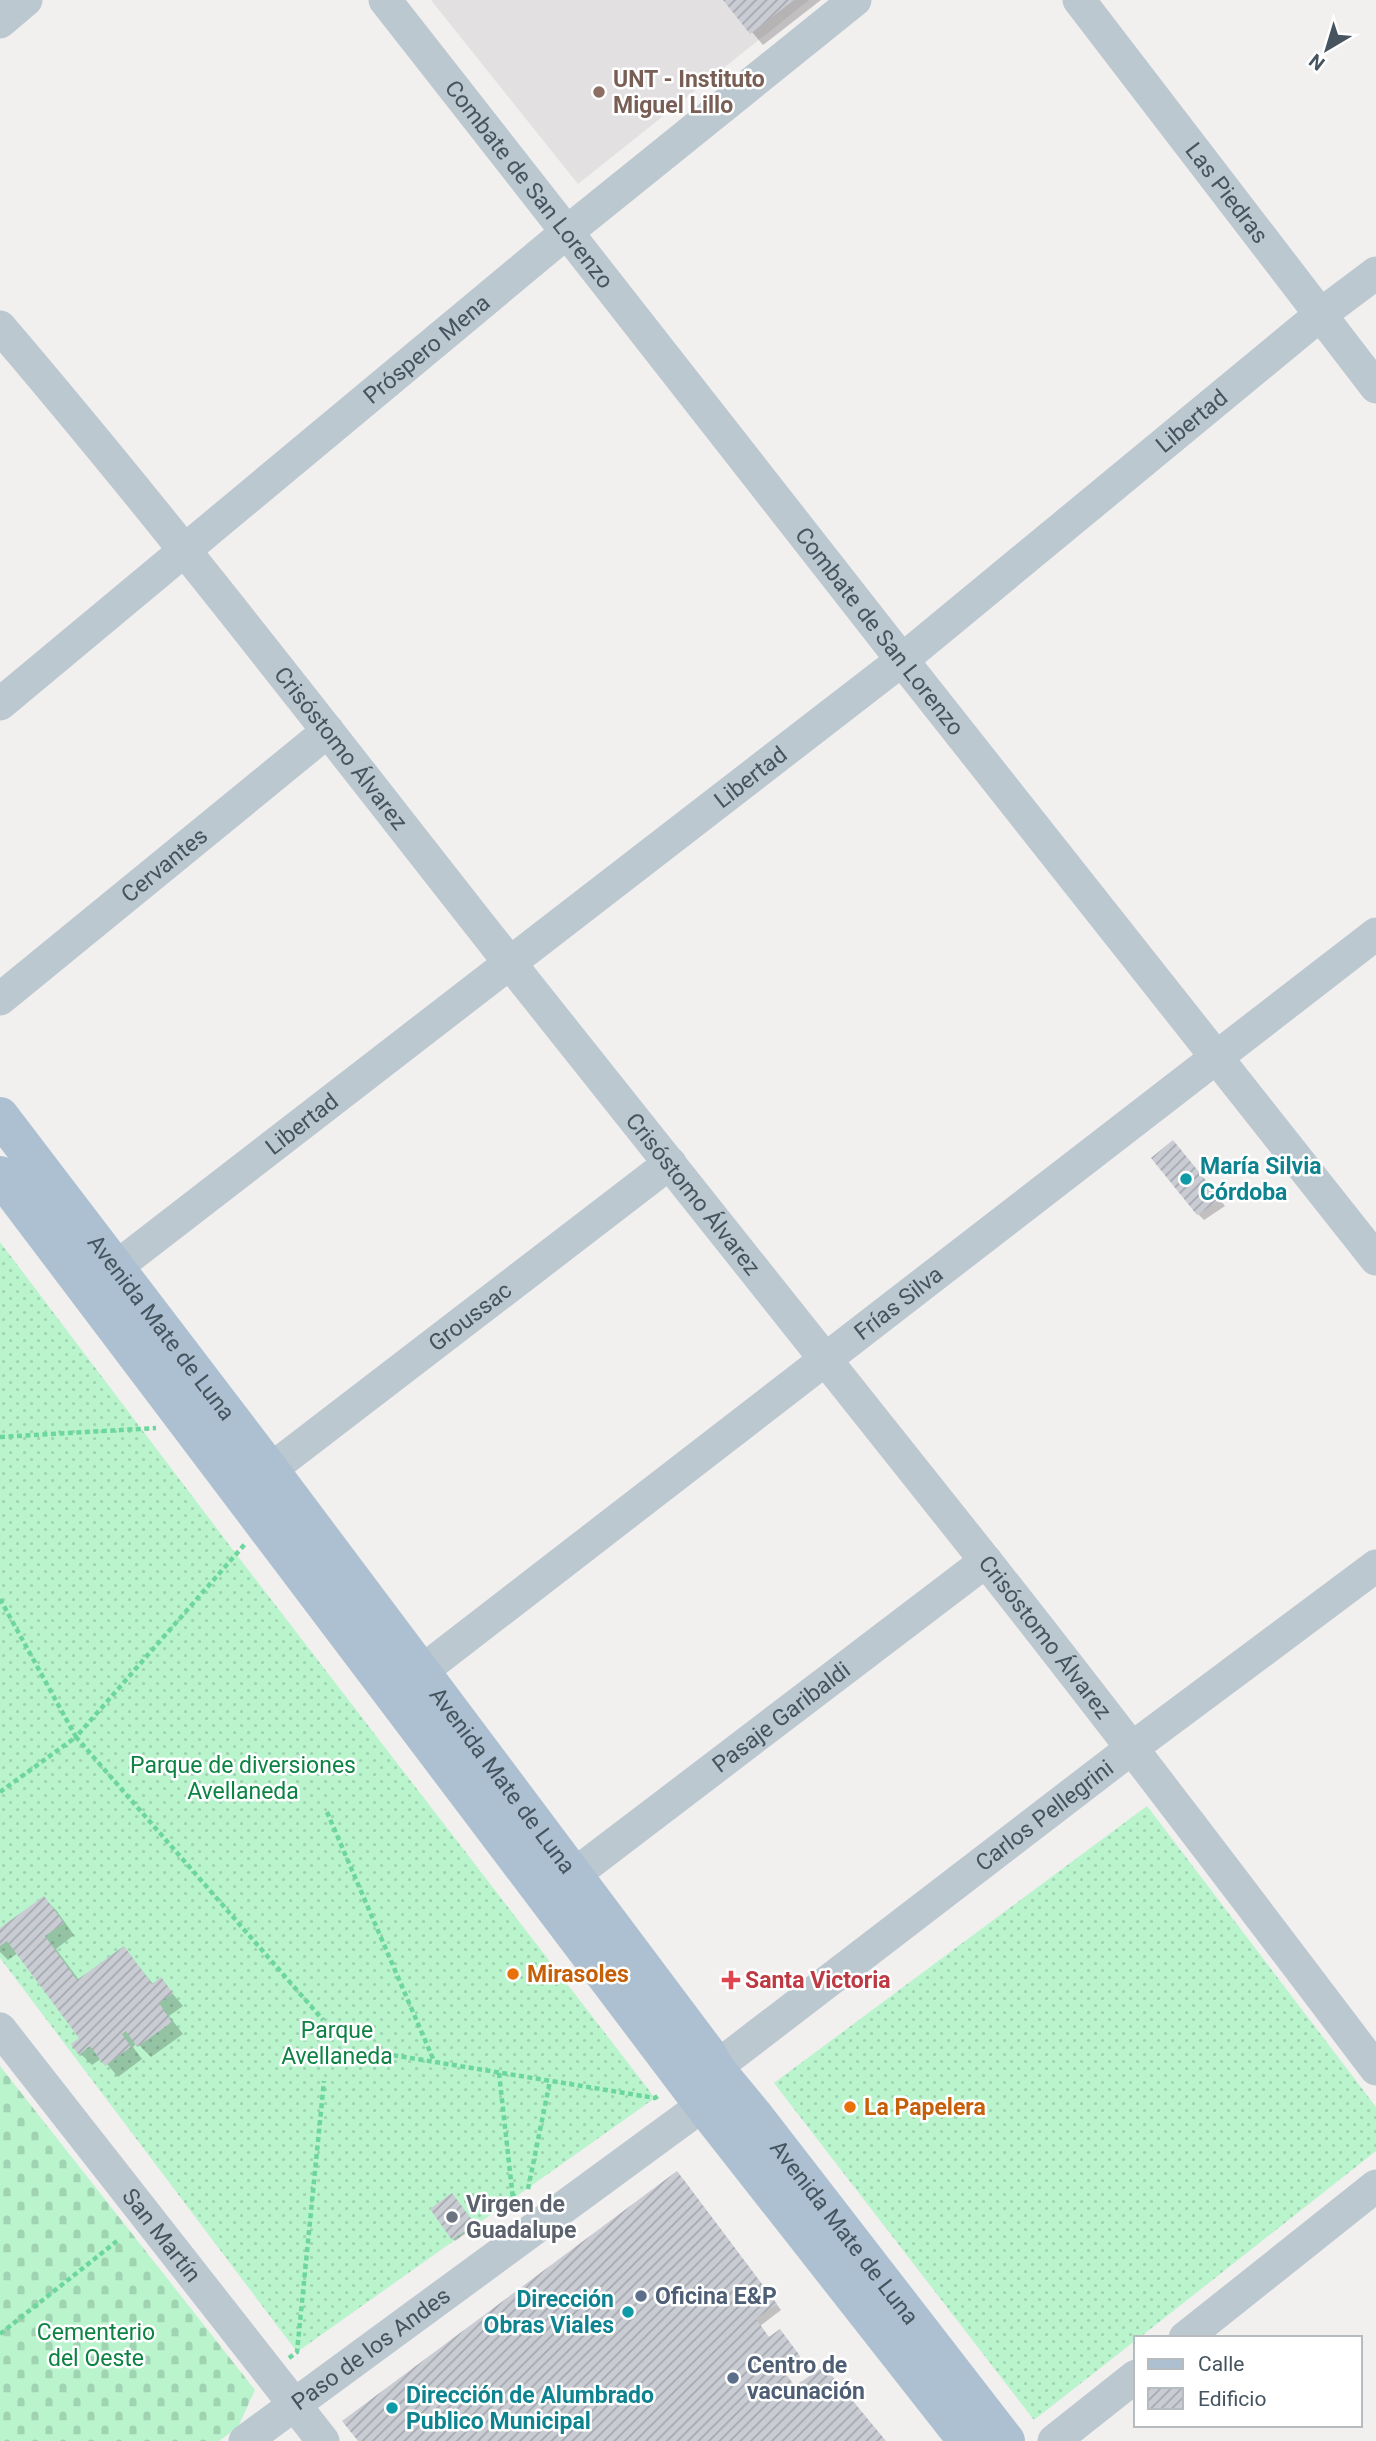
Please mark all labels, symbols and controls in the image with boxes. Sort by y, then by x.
north arrow [1292,14,1362,84]
text: N [1304,49,1329,75]
place label: UNT - Instituto Miguel Lillo [613,66,765,119]
street label: Combate de San Lorenzo [439,75,619,294]
marker: UNT - Instituto Miguel Lillo [591,84,607,100]
street label: Las Piedras [1179,137,1274,249]
street label: Próspero Mena [358,289,496,410]
street label: Libertad [1151,384,1233,459]
street label: Combate de San Lorenzo [789,522,969,741]
street label: Crisóstomo Álvarez [268,661,413,835]
street label: Libertad [709,741,792,814]
street label: Cervantes [116,822,213,908]
street label: Libertad [260,1088,344,1161]
street label: Crisóstomo Álvarez [620,1108,766,1281]
place label: María Silvia Córdoba [1200,1153,1322,1206]
marker: María Silvia Córdoba [1178,1171,1194,1187]
street label: Avenida Mate de Luna [82,1230,240,1426]
street label: Frías Silva [849,1261,948,1346]
street label: Groussac [423,1277,517,1357]
street label: Crisóstomo Álvarez [973,1550,1117,1724]
street label: Pasaje Garibaldi [707,1656,856,1778]
street label: Avenida Mate de Luna [424,1682,581,1879]
park label: Parque de diversiones Avellaneda [130,1752,356,1805]
street label: Carlos Pellegrini [970,1754,1119,1877]
place label: Mirasoles [527,1961,629,1988]
marker: Mirasoles [505,1966,521,1982]
place label: Santa Victoria [745,1967,891,1994]
marker: Santa Victoria [723,1972,739,1988]
park label: Parque Avellaneda [281,2017,393,2070]
place label: La Papelera [864,2094,986,2121]
marker: La Papelera [842,2099,858,2115]
street label: Avenida Mate de Luna [764,2135,924,2330]
street label: San Martín [116,2183,206,2288]
place label: Virgen de Guadalupe [466,2191,576,2244]
marker: Virgen de Guadalupe [444,2209,460,2225]
street label: Paso de los Andes [287,2282,456,2416]
place label: Oficina E&P [655,2283,777,2310]
place label: Dirección Obras Viales [484,2286,614,2339]
marker: Oficina E&P [633,2288,649,2304]
marker: Dirección Obras Viales [620,2304,636,2320]
park label: Cementerio del Oeste [37,2319,155,2372]
legend [1134,2336,1362,2427]
place label: Centro de vacunación [747,2352,865,2405]
text: Calle [1198,2352,1244,2376]
marker: Centro de vacunación [725,2370,741,2386]
place label: Dirección de Alumbrado Publico Municipal [406,2382,654,2435]
text: Edificio [1198,2387,1266,2411]
marker: Dirección de Alumbrado Publico Municipal [384,2400,400,2416]

